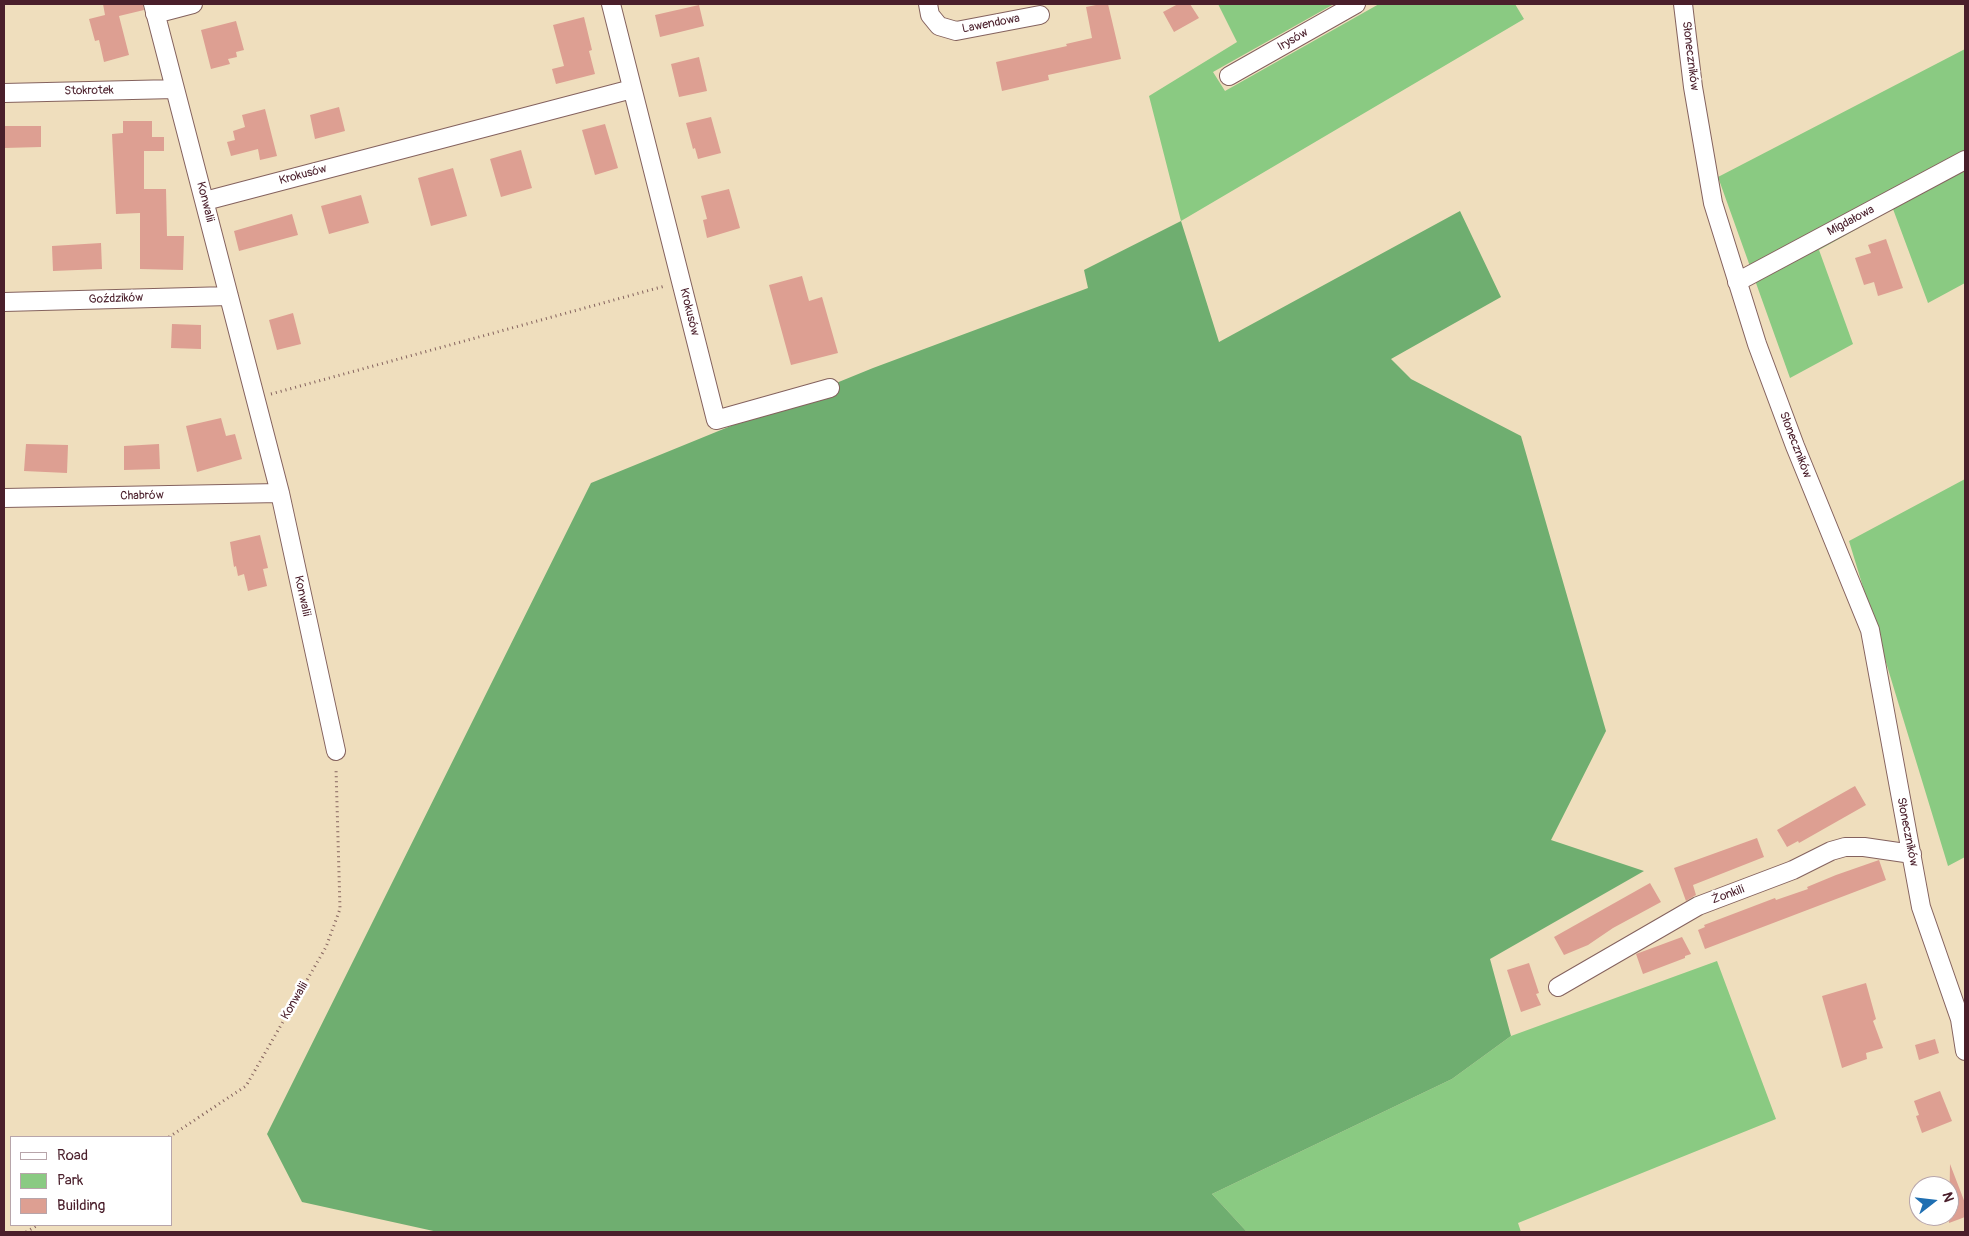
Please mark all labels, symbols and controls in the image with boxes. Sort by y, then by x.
street label: Lawendowa [961,11,1021,37]
street label: Słoneczników [1679,20,1701,92]
street label: Irysów [1275,26,1311,54]
street label: Stokrotek [64,83,114,99]
street label: Krokusów [278,162,328,188]
street label: Konwalii [193,180,217,224]
street label: Migdałowa [1825,203,1877,239]
street label: Krokusów [676,287,702,337]
street label: Goździków [88,291,144,307]
street label: Słoneczników [1776,410,1814,480]
street label: Chabrów [120,488,164,504]
street label: Konwalii [291,574,313,618]
street label: Słoneczników [1893,796,1921,868]
street label: Żonkili [1710,882,1746,908]
street label: Konwalii [278,980,312,1022]
legend [10,1136,172,1226]
text: Road [57,1146,88,1165]
text: Park [57,1171,83,1190]
north arrow [1909,1176,1959,1226]
text: N [1938,1190,1957,1204]
text: Building [57,1196,105,1215]

